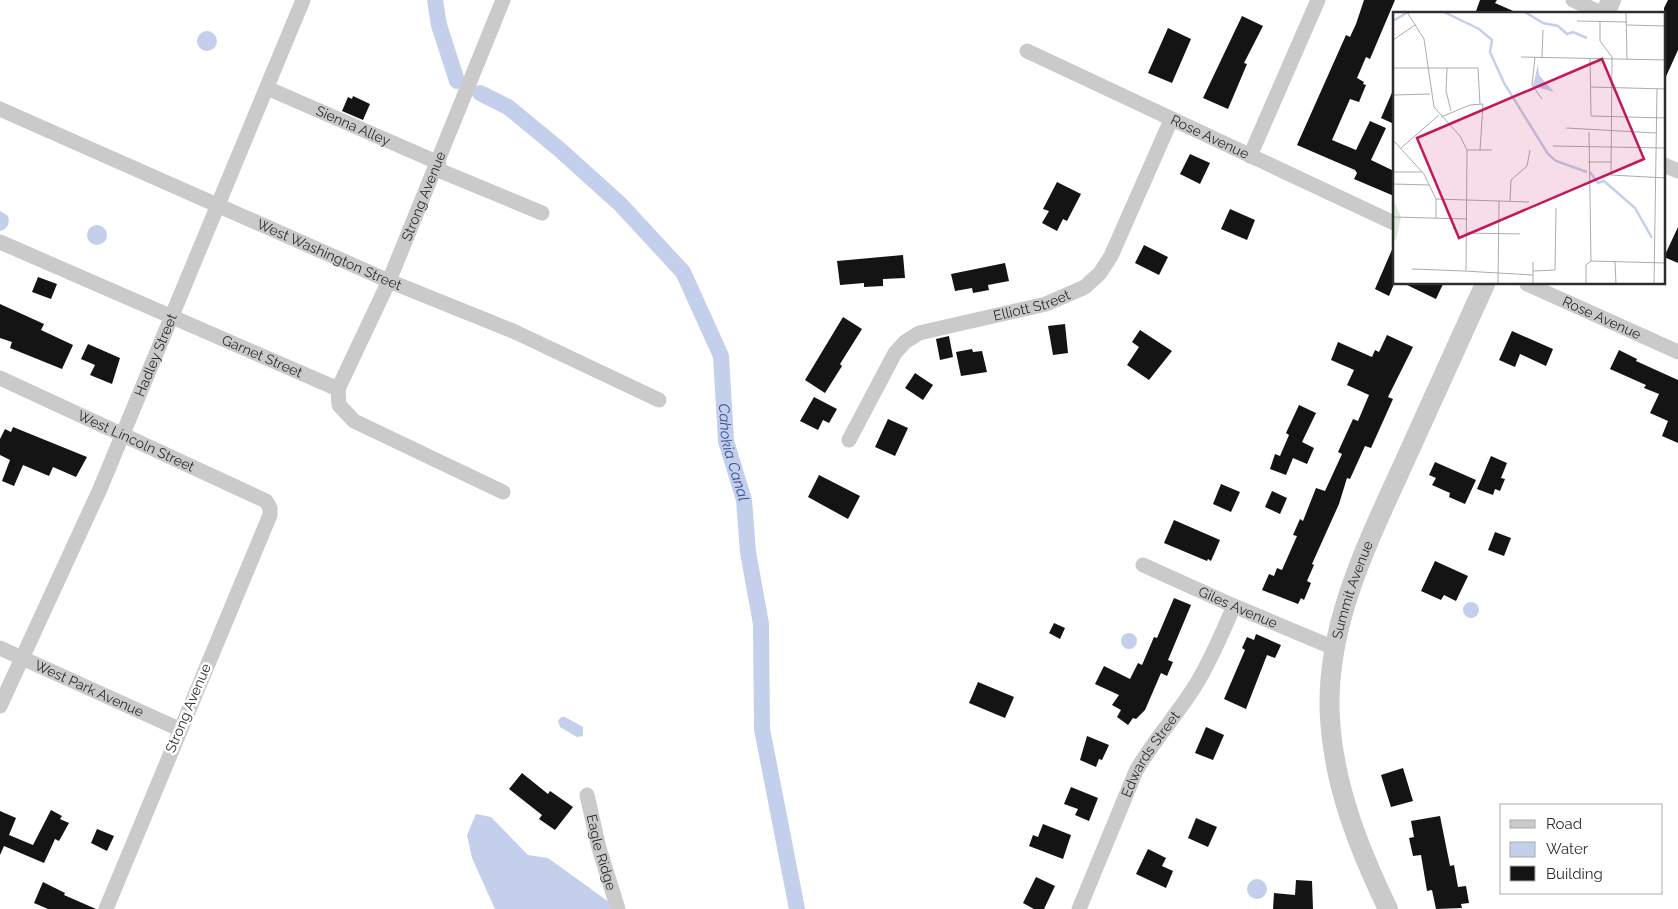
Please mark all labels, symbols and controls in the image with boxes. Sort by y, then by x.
inset map [1393,12,1666,285]
street label: Sienna Alley [313,102,393,149]
street label: Rose Avenue [1168,112,1252,162]
street label: Strong Avenue [398,149,449,243]
street label: West Washington Street [254,216,404,293]
street label: Elliott Street [992,286,1073,324]
street label: Rose Avenue [1560,293,1644,342]
street label: Hadley Street [131,311,180,399]
street label: Garnet Street [220,332,305,381]
water label: Cahokia Canal [715,403,753,503]
street label: West Lincoln Street [75,407,197,475]
street label: Summit Avenue [1329,538,1376,641]
street label: Giles Avenue [1196,583,1280,631]
street label: West Park Avenue [32,657,146,720]
street label: Strong Avenue [162,661,214,755]
street label: Edwards Street [1118,708,1183,800]
legend [1500,804,1663,894]
street label: Eagle Ridge [584,813,620,892]
text: Road [1546,815,1582,833]
text: Water [1546,840,1589,858]
text: Building [1546,865,1603,883]

